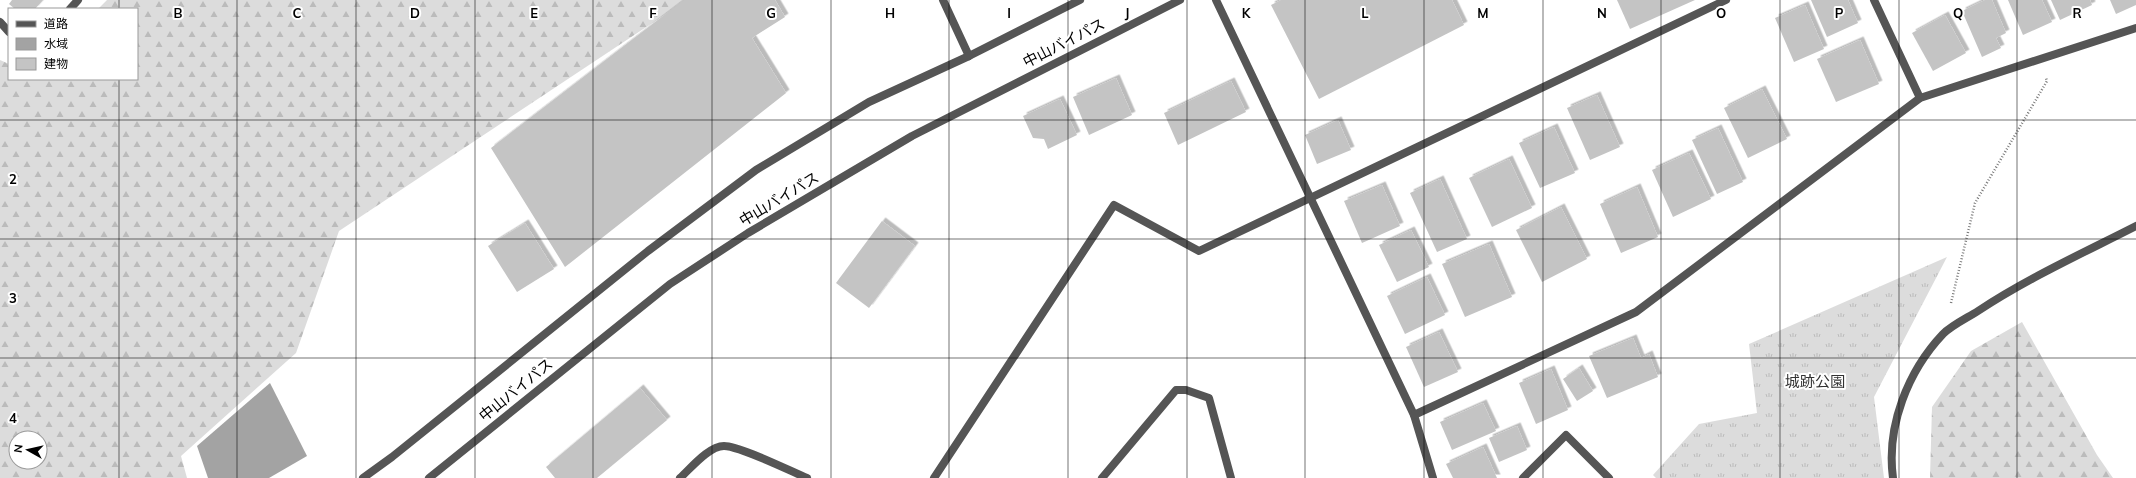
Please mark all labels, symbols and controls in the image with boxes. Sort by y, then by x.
text: B [174,5,183,21]
text: C [293,5,302,21]
text: D [410,5,420,21]
text: E [530,5,538,21]
text: F [649,5,657,21]
text: G [766,5,776,21]
text: H [885,5,895,21]
text: I [1007,5,1011,21]
text: J [1125,5,1129,21]
text: K [1242,5,1252,21]
text: L [1361,5,1369,21]
text: M [1477,5,1489,21]
text: N [1597,5,1607,21]
text: O [1716,5,1726,21]
text: P [1835,5,1844,21]
text: Q [1953,5,1963,21]
text: R [2072,5,2082,21]
legend [8,8,138,80]
street label: 中山バイパス [1019,14,1108,71]
text: 道路 [44,16,68,31]
text: 水域 [44,36,68,51]
text: 建物 [44,56,68,71]
street label: 中山バイパス [735,167,822,230]
text: 2 [9,171,17,187]
text: 3 [9,290,17,306]
street label: 中山バイパス [475,354,557,425]
park label: 城跡公園 [1785,372,1845,391]
text: 4 [9,410,17,426]
north arrow [8,430,48,470]
text: N [11,444,26,454]

